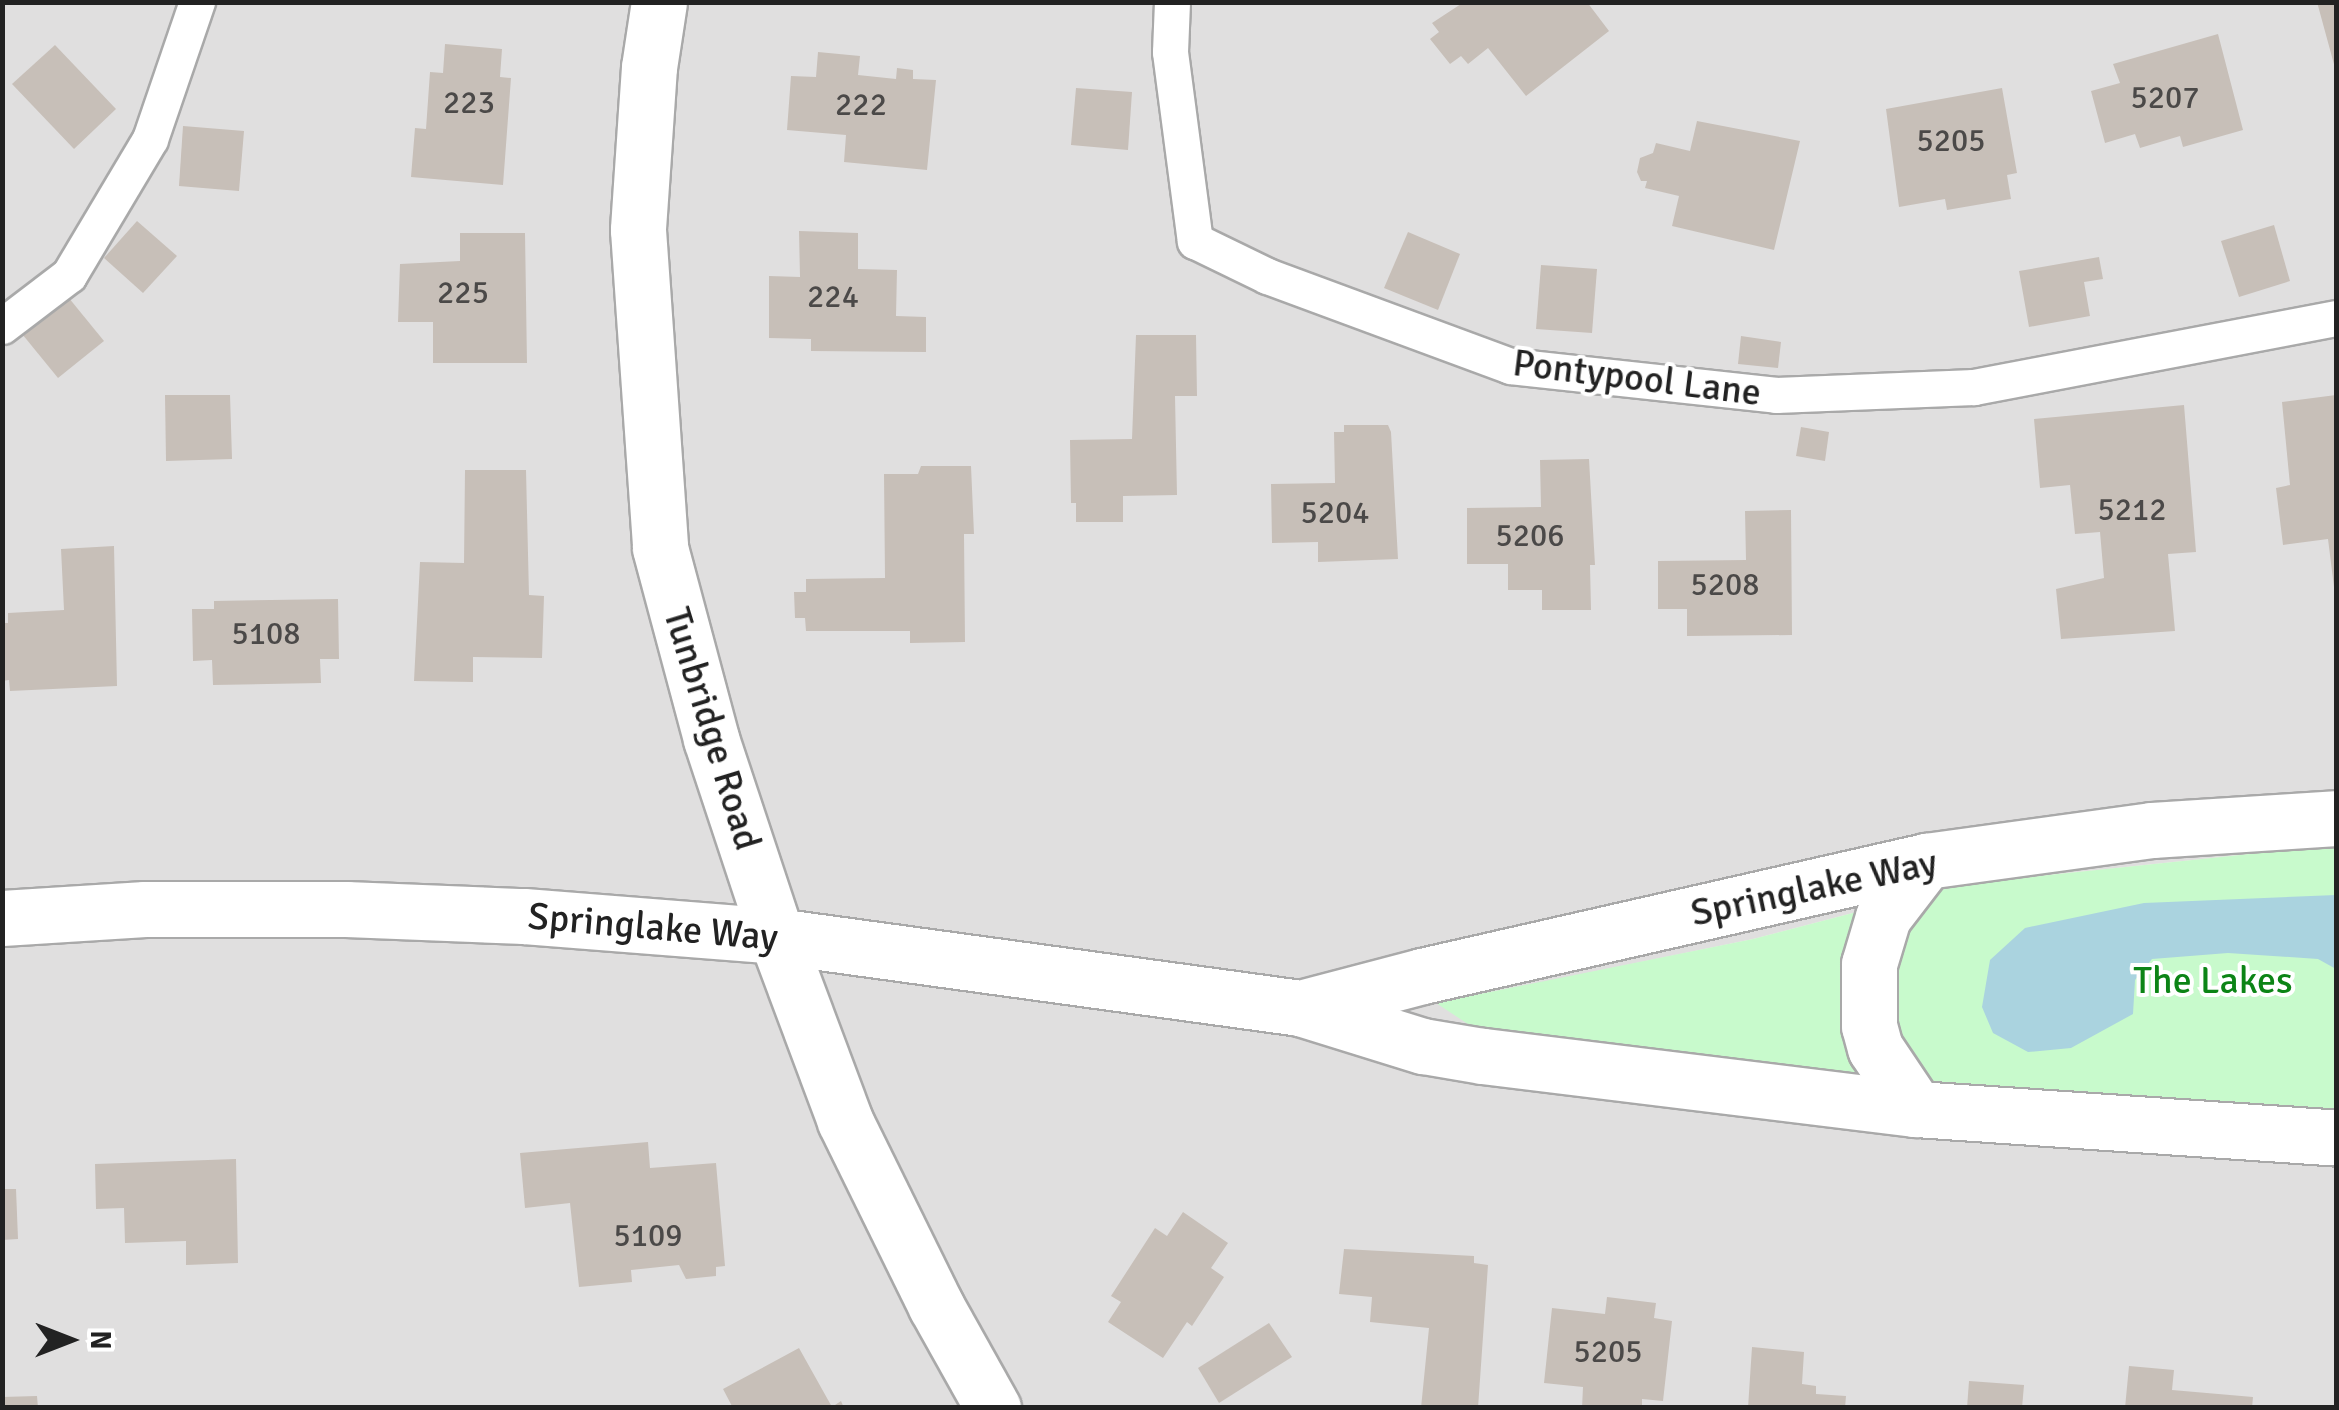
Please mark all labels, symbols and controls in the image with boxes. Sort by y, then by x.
house number: 5207 [2130,79,2200,117]
house number: 223 [443,84,495,122]
house number: 222 [835,86,887,124]
house number: 5205 [1916,122,1986,160]
house number: 225 [437,274,489,312]
house number: 224 [807,278,859,316]
street label: Pontypool Lane [1510,340,1764,416]
house number: 5212 [2097,491,2167,529]
house number: 5204 [1300,494,1370,532]
house number: 5206 [1495,517,1565,555]
house number: 5208 [1690,566,1760,604]
street label: Tunbridge Road [654,602,770,856]
house number: 5108 [231,615,301,653]
street label: Springlake Way [1687,840,1941,936]
street label: Springlake Way [526,893,780,961]
park label: The Lakes [2133,958,2293,1004]
house number: 5109 [613,1217,683,1255]
north arrow [20,1290,120,1390]
text: N [83,1330,117,1350]
house number: 5205 [1573,1333,1643,1371]

